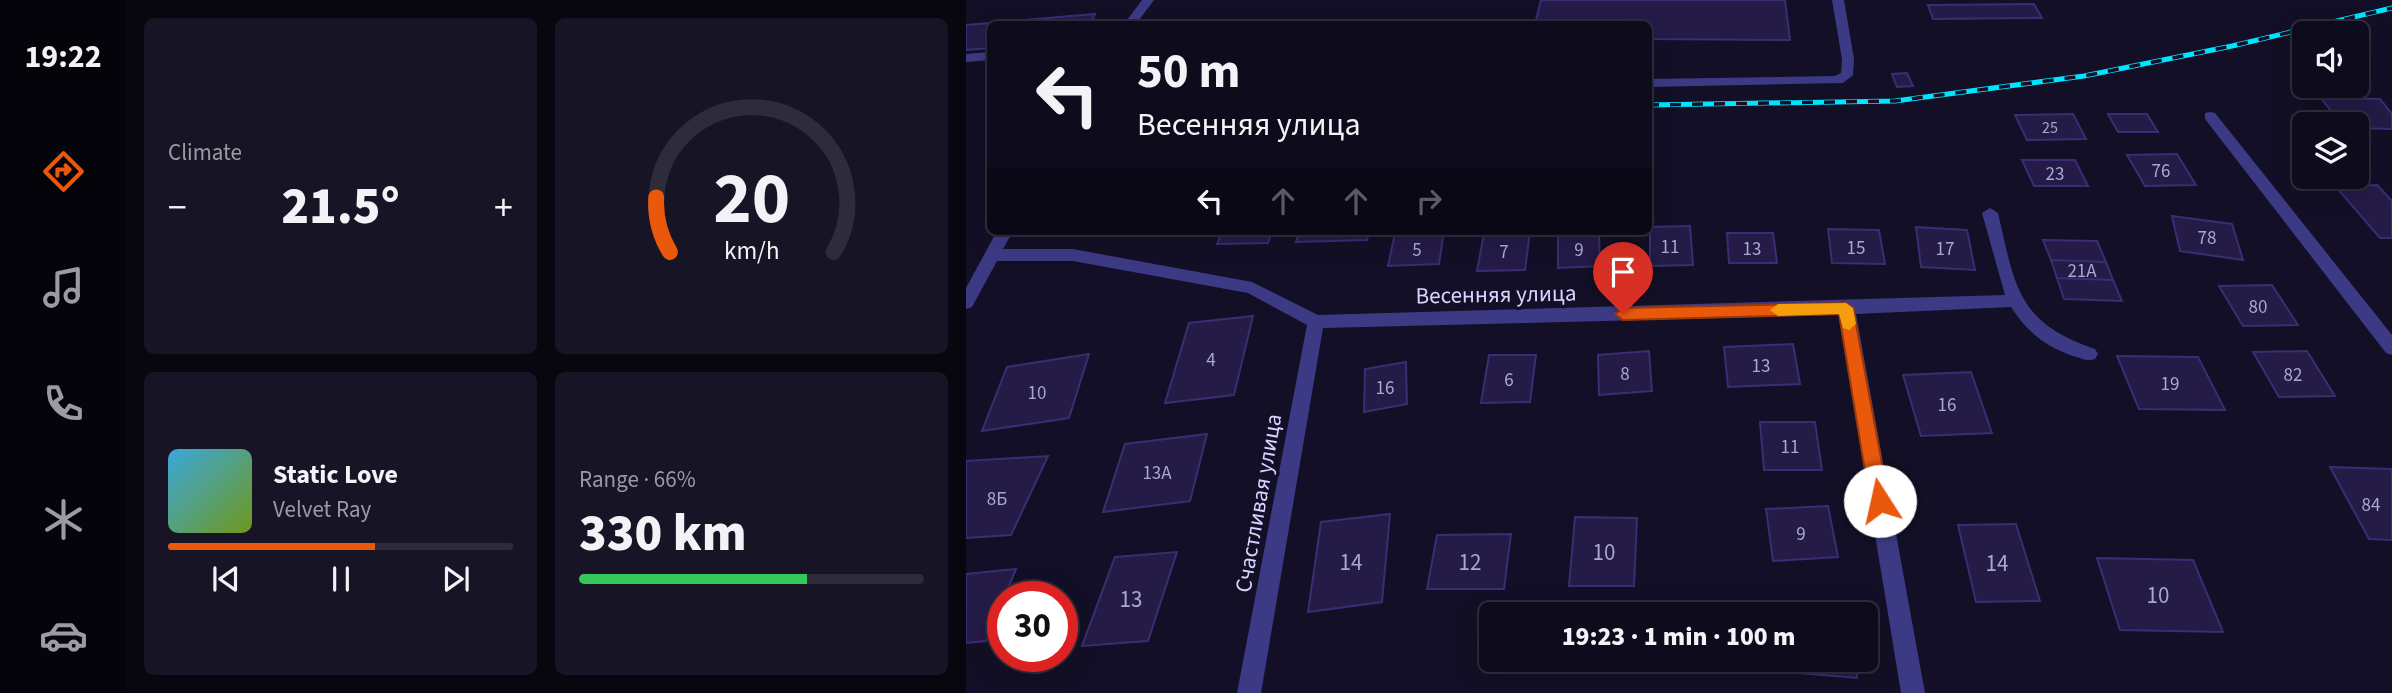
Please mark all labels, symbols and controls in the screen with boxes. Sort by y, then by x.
map controls [2292,21,2369,189]
button: sound [2292,21,2369,98]
text: 19:22 [24,34,102,80]
text: 50 m [1137,37,1241,107]
icon: left [1022,49,1113,140]
text: Весенняя улица [1137,102,1361,148]
button: layers [2292,112,2369,189]
house number: 25 [2042,117,2058,139]
text: Climate [168,136,242,169]
icon: directions [39,147,88,196]
text: 20 [713,147,790,251]
house number: 76 [2152,158,2170,185]
house number: 23 [2046,161,2064,188]
text: 21.5° [281,170,400,244]
text: − [168,181,187,235]
text: + [494,181,513,235]
icon: left [1191,182,1229,220]
icon: ahead [1264,182,1302,220]
icon: ahead [1337,182,1375,220]
icon: right [1410,182,1448,220]
house number: 78 [2198,225,2216,252]
text: km/h [724,233,779,269]
house number: 11 [1661,234,1679,261]
house number: 15 [1847,235,1865,262]
house number: 13 [1743,236,1761,263]
house number: 17 [1936,236,1954,263]
house number: 5 [1412,237,1422,264]
house number: 9 [1574,237,1584,264]
house number: 7 [1499,239,1509,266]
pin [1593,242,1653,314]
icon: arrive [1604,253,1642,291]
house number: 21А [2067,258,2097,285]
icon: music [39,263,88,312]
street label: Весенняя улица [1415,277,1577,312]
house number: 80 [2249,294,2267,321]
house number: 4 [1206,347,1216,374]
house number: 13 [1752,353,1770,380]
house number: 8 [1620,361,1630,388]
house number: 82 [2284,362,2302,389]
house number: 6 [1504,367,1514,394]
house number: 19 [2161,371,2179,398]
house number: 16 [1376,375,1394,402]
icon: phone [39,379,88,428]
house number: 10 [1028,380,1046,407]
house number: 16 [1938,392,1956,419]
street label: Счастливая улица [1227,411,1290,595]
house number: 11 [1781,434,1799,461]
text: Static Love [273,456,398,493]
house number: 13А [1142,460,1172,487]
text: Range · 66% [579,463,696,496]
position arrow [1843,464,1917,538]
house number: 8Б [987,486,1007,513]
house number: 84 [2362,492,2380,519]
text: Velvet Ray [273,493,371,526]
icon: climate [39,495,88,544]
text: 330 km [579,497,747,571]
house number: 9 [1796,521,1806,548]
house number: 10 [1593,536,1615,569]
house number: 14 [1340,546,1362,579]
house number: 12 [1459,546,1481,579]
house number: 14 [1986,547,2008,580]
icon: previous [207,560,245,598]
icon: pause [322,560,360,598]
icon: next [437,560,475,598]
house number: 10 [2147,579,2169,612]
speed limit sign: 30 [987,581,1078,672]
house number: 13 [1120,583,1142,616]
icon: car [39,611,88,660]
text: 19:23 · 1 min · 100 m [1562,618,1795,655]

